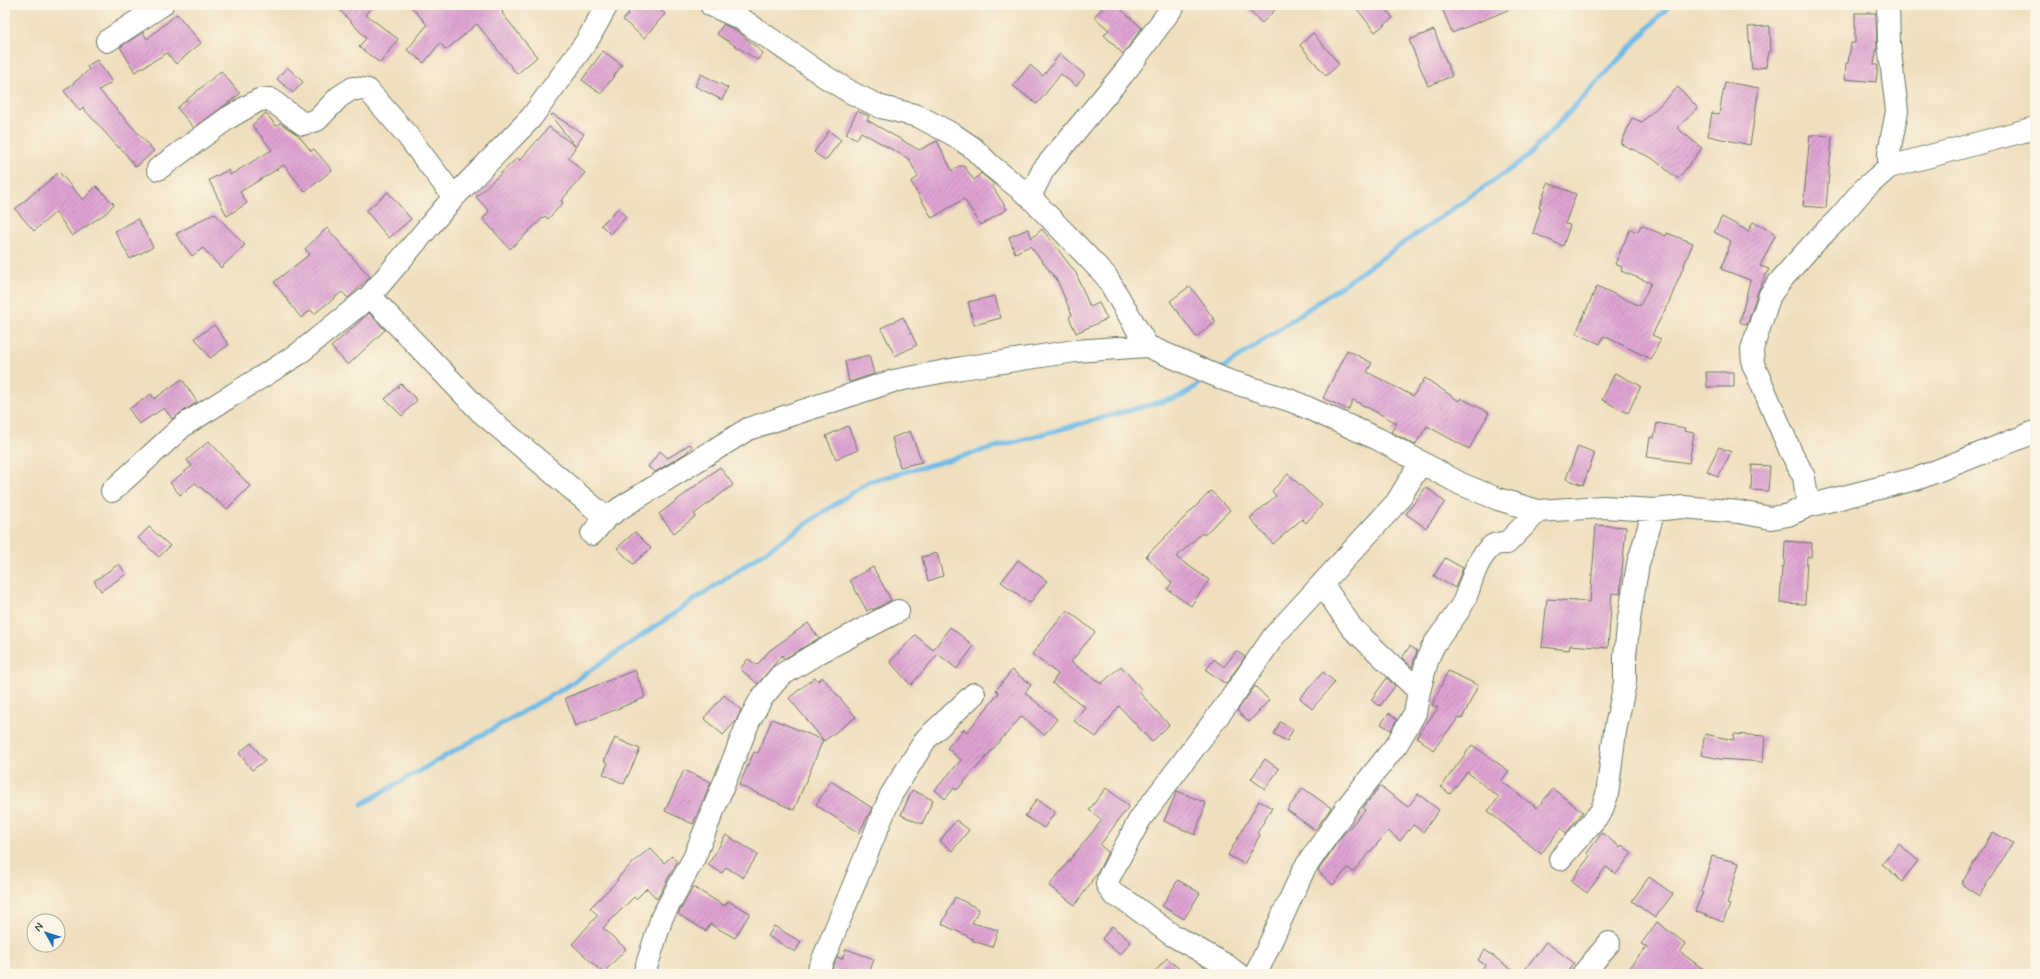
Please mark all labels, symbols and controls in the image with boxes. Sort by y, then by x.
north arrow [26,913,66,953]
text: N [31,920,47,935]

